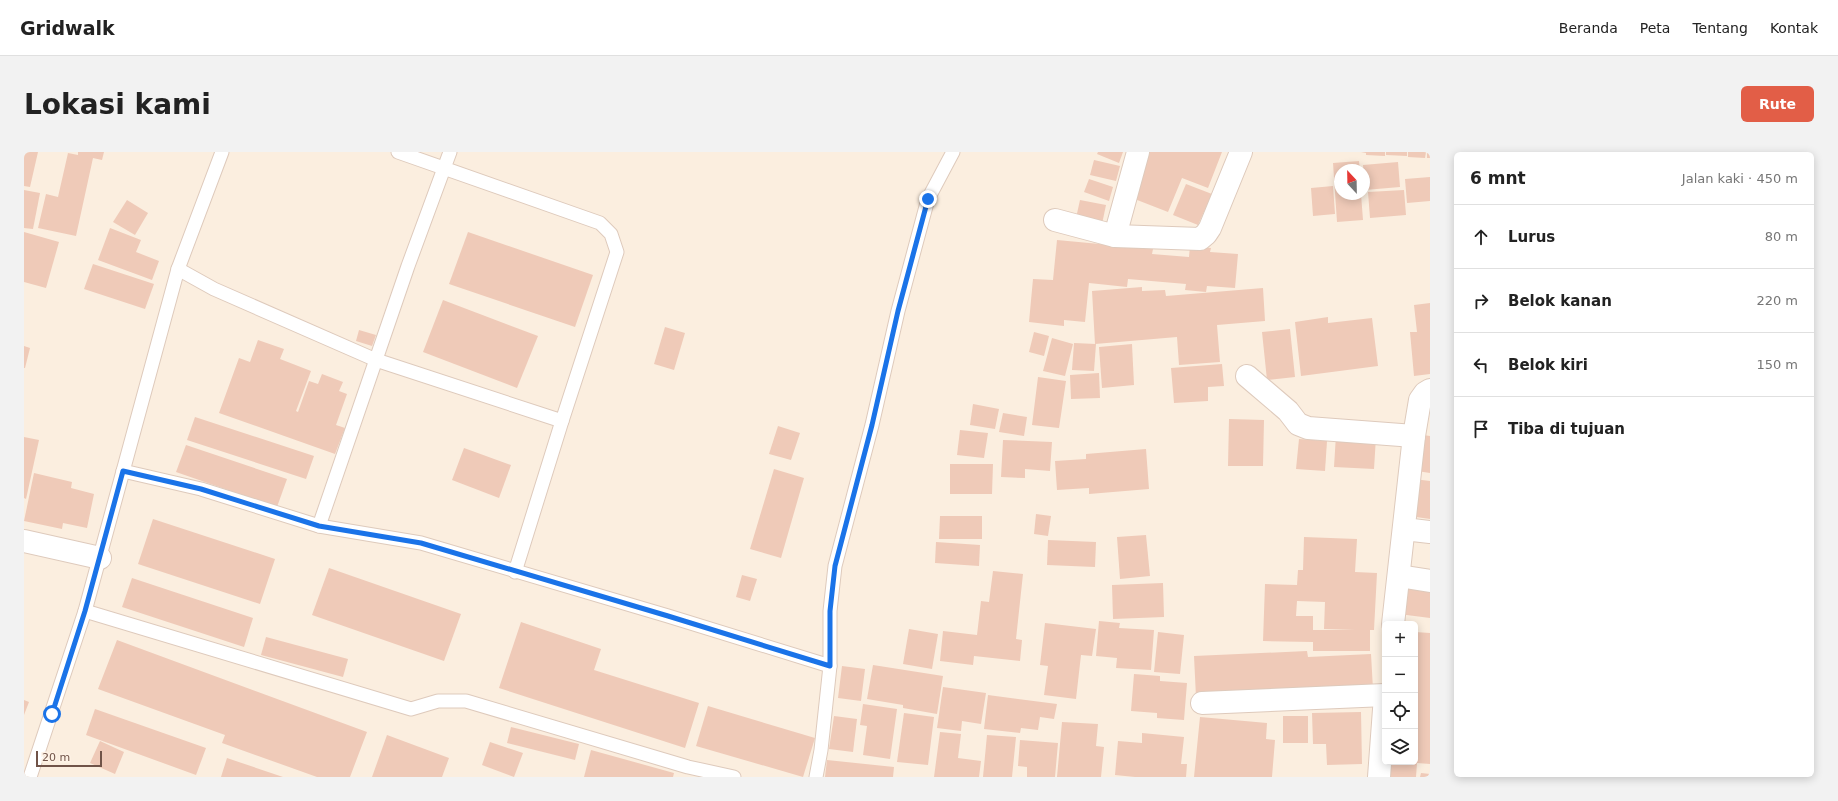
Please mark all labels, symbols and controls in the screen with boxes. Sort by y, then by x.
text: Gridwalk [20,17,115,39]
text: Beranda [1559,20,1618,36]
text: Peta [1640,20,1670,36]
text: Tentang [1692,20,1748,36]
text: Kontak [1770,20,1818,36]
button: Rute [1741,86,1814,122]
text: Lokasi kami [24,88,211,121]
north arrow [1334,164,1370,200]
text: 6 mnt [1470,168,1526,188]
text: Jalan kaki · 450 m [1682,171,1798,186]
route end [919,190,937,208]
icon: ahead [1470,226,1492,248]
text: Lurus [1508,228,1555,246]
text: 80 m [1765,229,1798,244]
icon: right [1470,290,1492,312]
text: Belok kanan [1508,292,1612,310]
text: 220 m [1756,293,1798,308]
icon: left [1470,354,1492,376]
text: Belok kiri [1508,356,1588,374]
text: 150 m [1756,357,1798,372]
icon: arrive [1470,418,1492,440]
text: Tiba di tujuan [1508,420,1625,438]
map controls [1382,621,1418,765]
button: + [1382,621,1418,657]
button: − [1382,657,1418,693]
button: locate [1382,693,1418,729]
route start [43,705,61,723]
button: layers [1382,729,1418,765]
scale bar [36,749,102,768]
text: 20 m [42,751,70,764]

